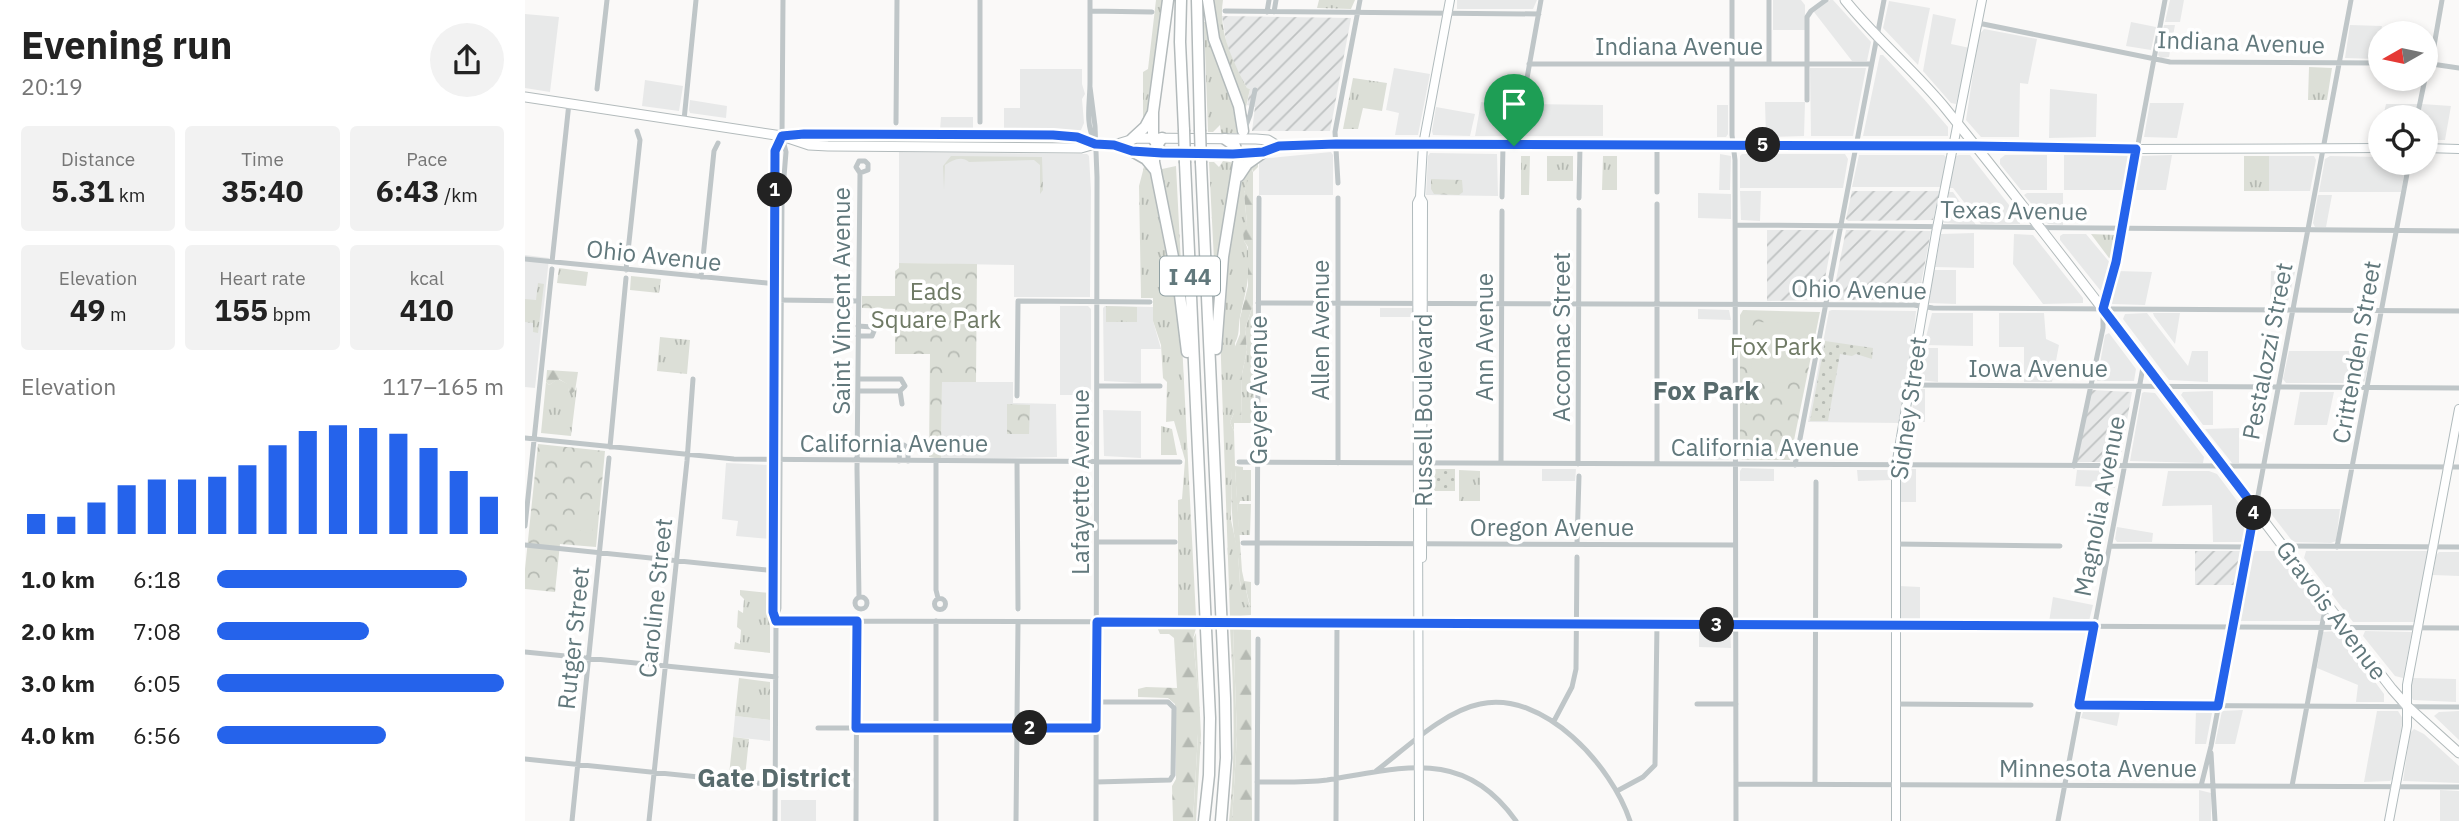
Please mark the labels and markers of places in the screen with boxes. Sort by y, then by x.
pin [1484,74,1544,146]
pin: 5 [1745,128,1781,162]
pin: 1 [757,172,793,208]
pin: 4 [2237,496,2271,530]
pin: 3 [1699,608,1735,642]
pin: 2 [1013,710,1047,746]

